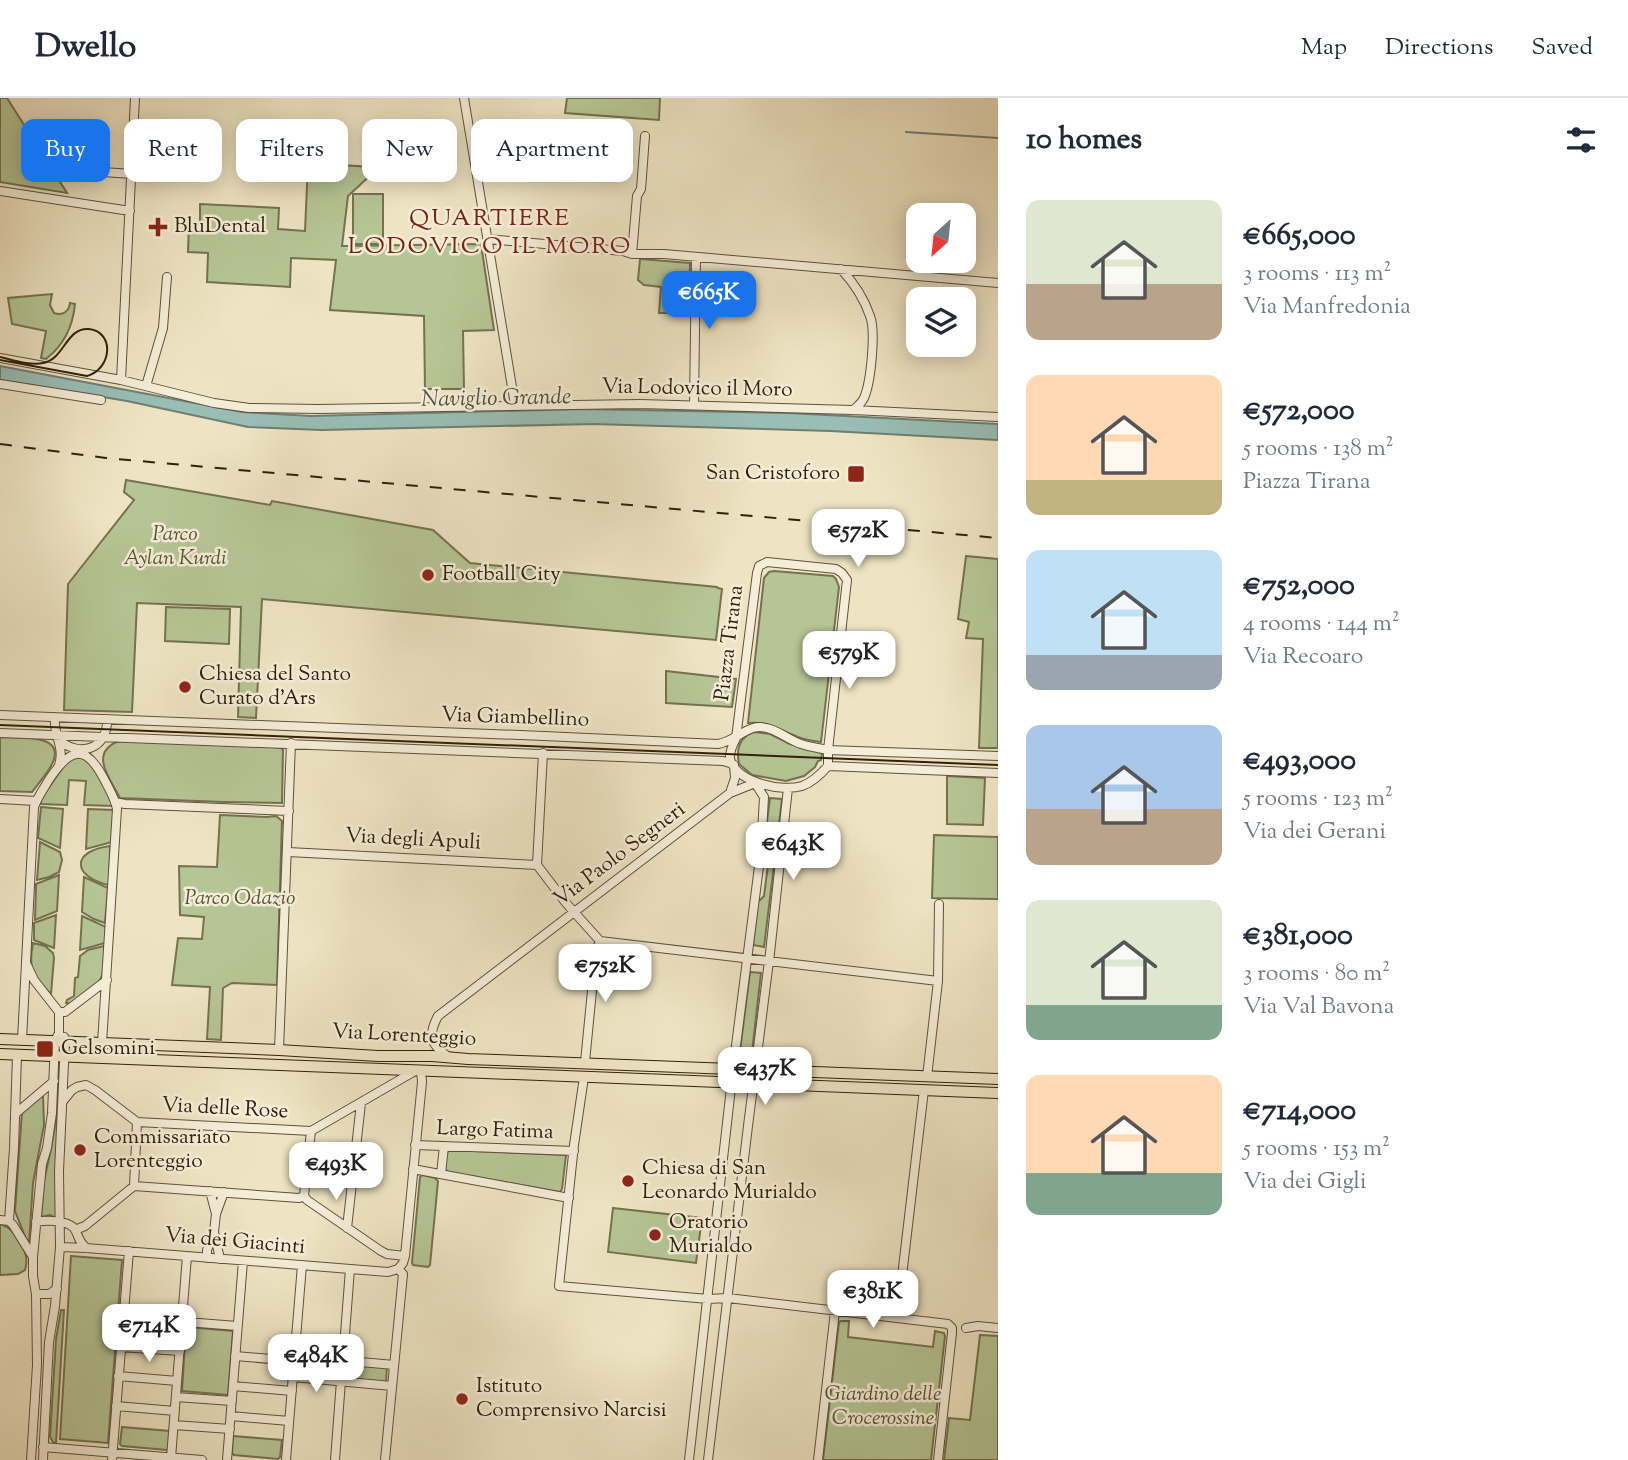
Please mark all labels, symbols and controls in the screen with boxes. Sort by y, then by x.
text: Dwello [35,24,136,72]
text: Map [1301,31,1347,65]
text: Directions [1385,31,1493,65]
text: Saved [1531,31,1593,65]
chip: Buy [21,119,110,182]
chip: Rent [124,119,222,182]
chip: Filters [236,119,348,182]
chip: New [362,119,457,182]
chip: Apartment [471,119,633,182]
text: 10 homes [1026,119,1142,162]
icon: filters [1562,121,1600,159]
district label: QUARTIERE LODOVICO IL MORO [348,202,632,264]
north arrow [906,203,976,273]
map controls [906,203,976,357]
place label: BluDental [174,212,266,242]
text: €665,000 [1243,215,1356,258]
marker: BluDental [148,217,168,237]
icon: home [1082,228,1166,312]
text: 3 rooms · 113 m² [1243,258,1391,291]
pin: €665K [660,272,758,331]
text: €665K [678,277,740,310]
button: layers [906,287,976,357]
text: Via Manfredonia [1243,291,1411,324]
street label: Via Lodovico il Moro [601,372,793,406]
water label: Naviglio Grande [421,381,571,417]
text: €572,000 [1243,390,1355,433]
icon: home [1082,403,1166,487]
text: 5 rooms · 138 m² [1243,433,1394,466]
place label: San Cristoforo [706,459,840,489]
marker: San Cristoforo [846,464,866,484]
text: Piazza Tirana [1243,466,1371,499]
pin: €572K [809,510,907,569]
text: €572K [828,515,888,548]
park label: Parco Aylan Kurdi [124,520,226,574]
place label: Football City [442,560,561,590]
text: €752,000 [1243,565,1355,608]
marker: Football City [420,567,436,583]
icon: home [1082,578,1166,662]
street label: Piazza Tirana [708,583,752,703]
text: 4 rooms · 144 m² [1243,608,1400,641]
pin: €579K [800,632,898,691]
text: €579K [819,637,879,670]
text: Via Recoaro [1243,641,1363,674]
place label: Chiesa del Santo Curato d'Ars [199,660,351,714]
marker: Chiesa del Santo Curato d'Ars [177,679,193,695]
street label: Via Giambellino [440,700,590,736]
text: €493,000 [1243,740,1356,783]
icon: home [1082,753,1166,837]
text: 5 rooms · 123 m² [1243,783,1393,816]
street label: Via Paolo Segneri [548,795,692,915]
text: Via dei Gerani [1243,816,1386,849]
street label: Via degli Apuli [344,821,482,859]
pin: €643K [744,822,842,882]
text: €643K [762,828,824,861]
park label: Parco Odazio [185,884,295,914]
text: €381,000 [1243,915,1353,958]
icon: home [1082,928,1166,1012]
pin: €752K [556,944,654,1004]
text: €752K [575,950,635,983]
text: 3 rooms · 80 m² [1243,958,1390,991]
text: Via Val Bavona [1243,991,1394,1024]
street label: Via Lorenteggio [331,1017,477,1055]
place label: Gelsomini [61,1034,155,1064]
marker: Gelsomini [35,1039,55,1059]
pin: €437K [716,1048,814,1107]
text: €437K [734,1053,796,1086]
text: €714,000 [1243,1090,1356,1133]
street label: Via delle Rose [161,1091,289,1127]
icon: home [1082,1103,1166,1187]
street label: Largo Fatima [436,1114,554,1148]
place label: Commissariato Lorenteggio [94,1123,230,1177]
text: 5 rooms · 153 m² [1243,1133,1390,1166]
marker: Commissariato Lorenteggio [72,1142,88,1158]
pin: €493K [287,1142,385,1202]
text: €493K [305,1148,367,1181]
place label: Chiesa di San Leonardo Murialdo [642,1154,817,1208]
text: Via dei Gigli [1243,1166,1367,1199]
marker: Chiesa di San Leonardo Murialdo [620,1173,636,1189]
place label: Oratorio Murialdo [669,1208,752,1262]
street label: Via dei Giacinti [163,1221,307,1263]
marker: Oratorio Murialdo [647,1227,663,1243]
pin: €381K [824,1270,922,1330]
text: €381K [843,1276,903,1309]
pin: €714K [100,1304,198,1364]
text: €714K [118,1310,180,1343]
pin: €484K [267,1334,365,1394]
text: €484K [284,1340,348,1373]
place label: Istituto Comprensivo Narcisi [476,1372,667,1426]
park label: Giardino delle Crocerossine [825,1380,941,1434]
marker: Istituto Comprensivo Narcisi [454,1391,470,1407]

